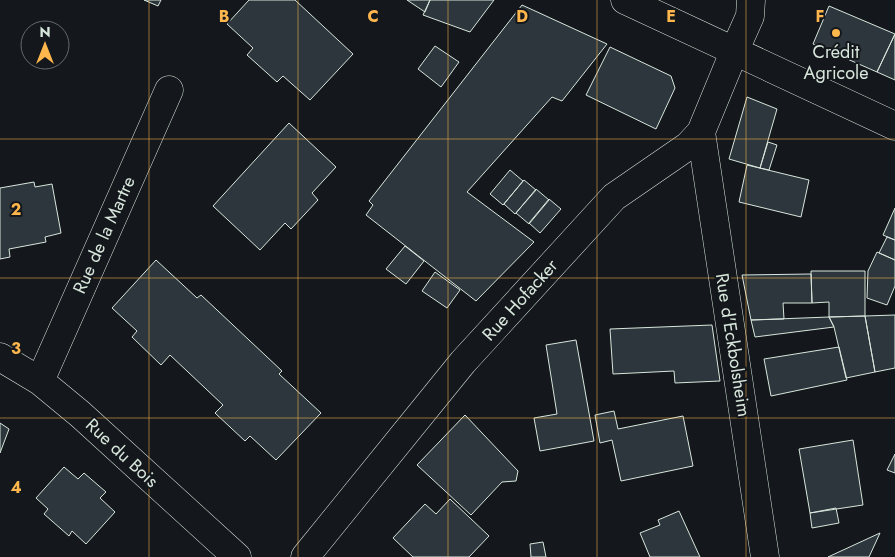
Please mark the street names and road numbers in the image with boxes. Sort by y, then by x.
street label: Rue de la Martre [66,172,142,298]
street label: Rue Hofacker [476,253,564,347]
street label: Rue d'Eckbolsheim [709,271,757,419]
street label: Rue du Bois [80,412,164,494]

